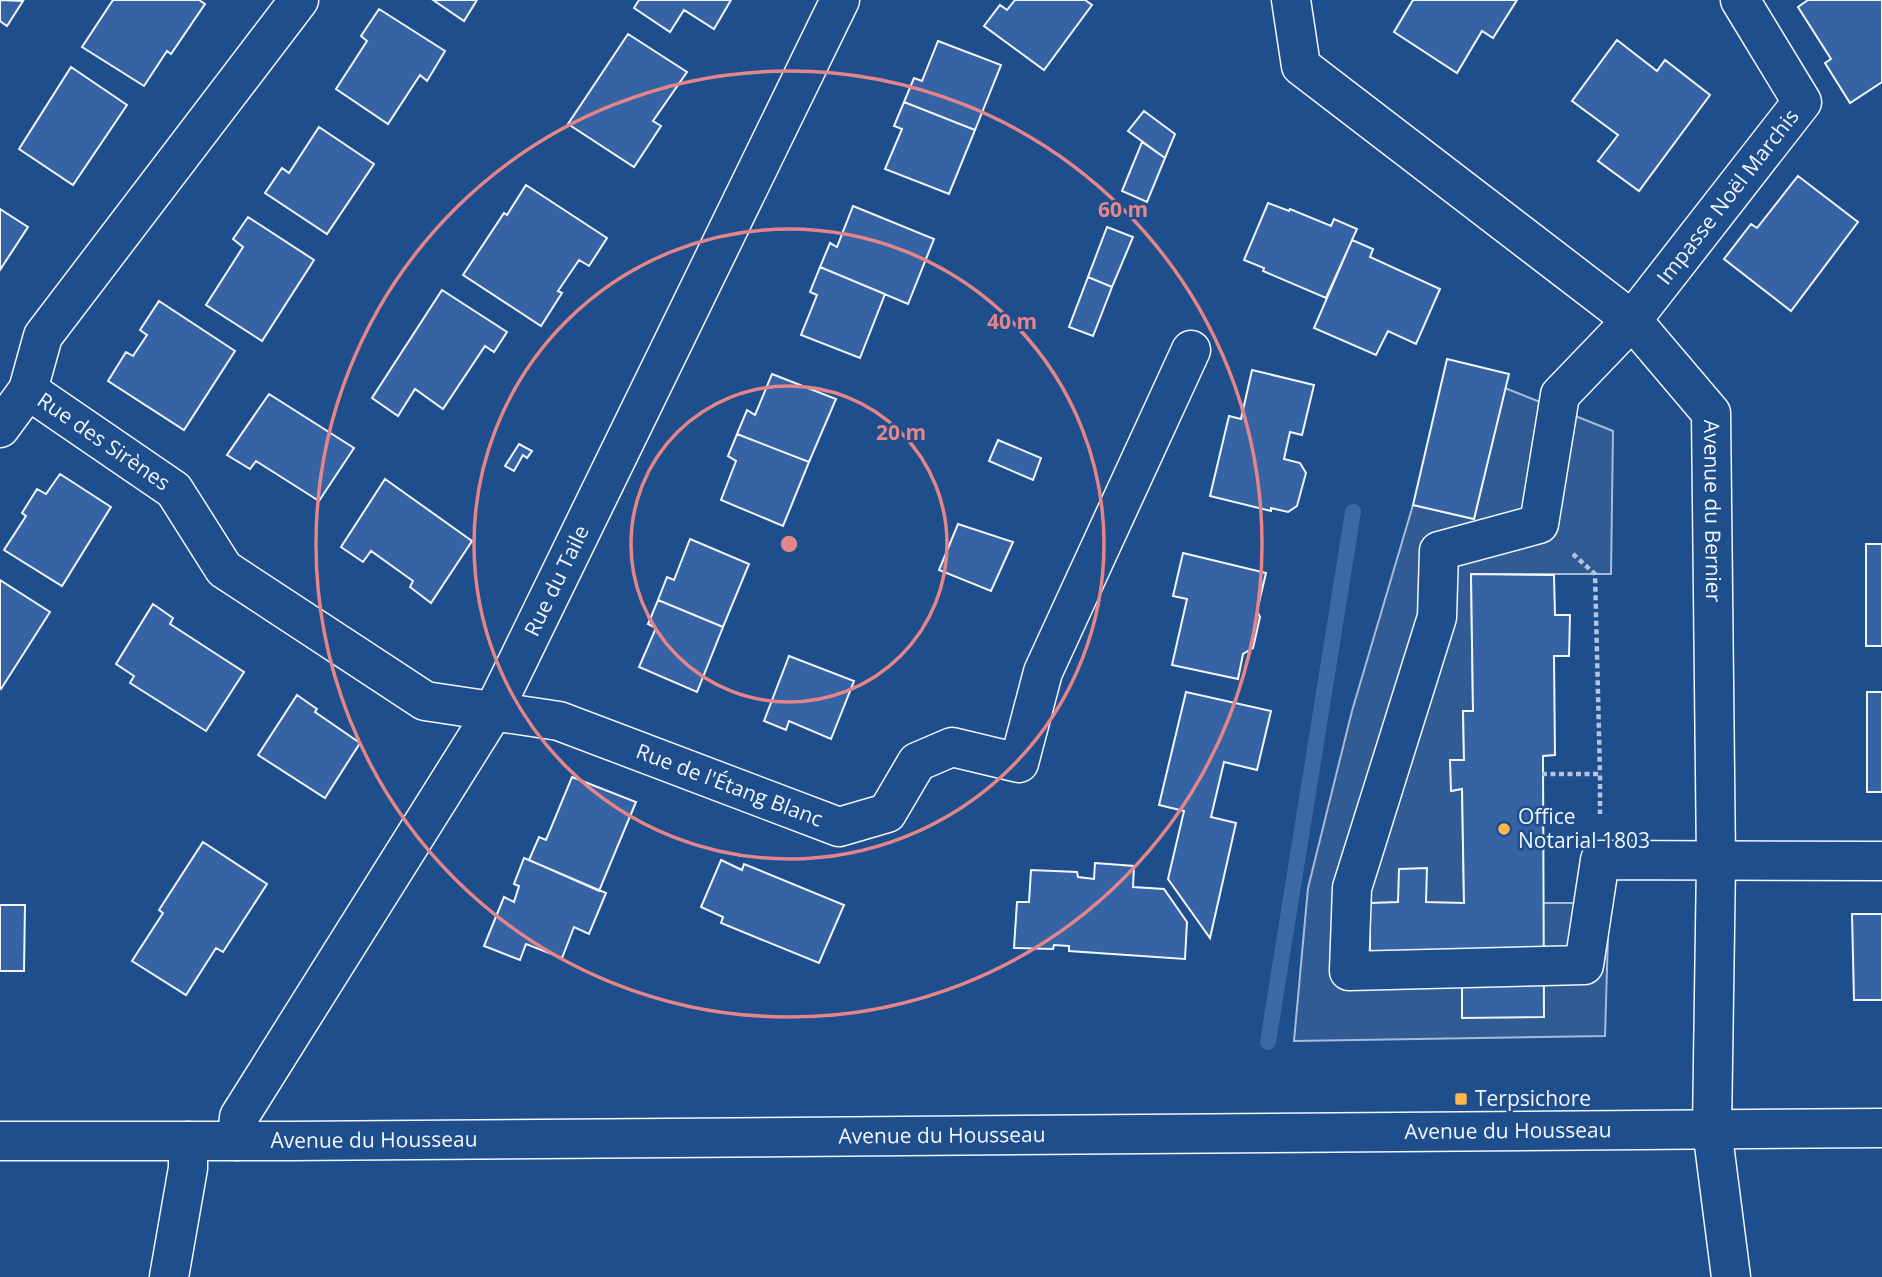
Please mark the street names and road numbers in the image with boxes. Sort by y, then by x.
street label: Impasse Noël Marchis [1650,103,1805,290]
street label: Rue des Sirènes [32,386,176,496]
street label: Avenue du Bernier [1698,420,1728,603]
street label: Rue du Taile [517,520,595,641]
street label: Rue de l'Étang Blanc [632,737,827,833]
street label: Avenue du Housseau [1404,1115,1612,1145]
street label: Avenue du Housseau [838,1120,1046,1150]
street label: Avenue du Housseau [270,1124,478,1154]

